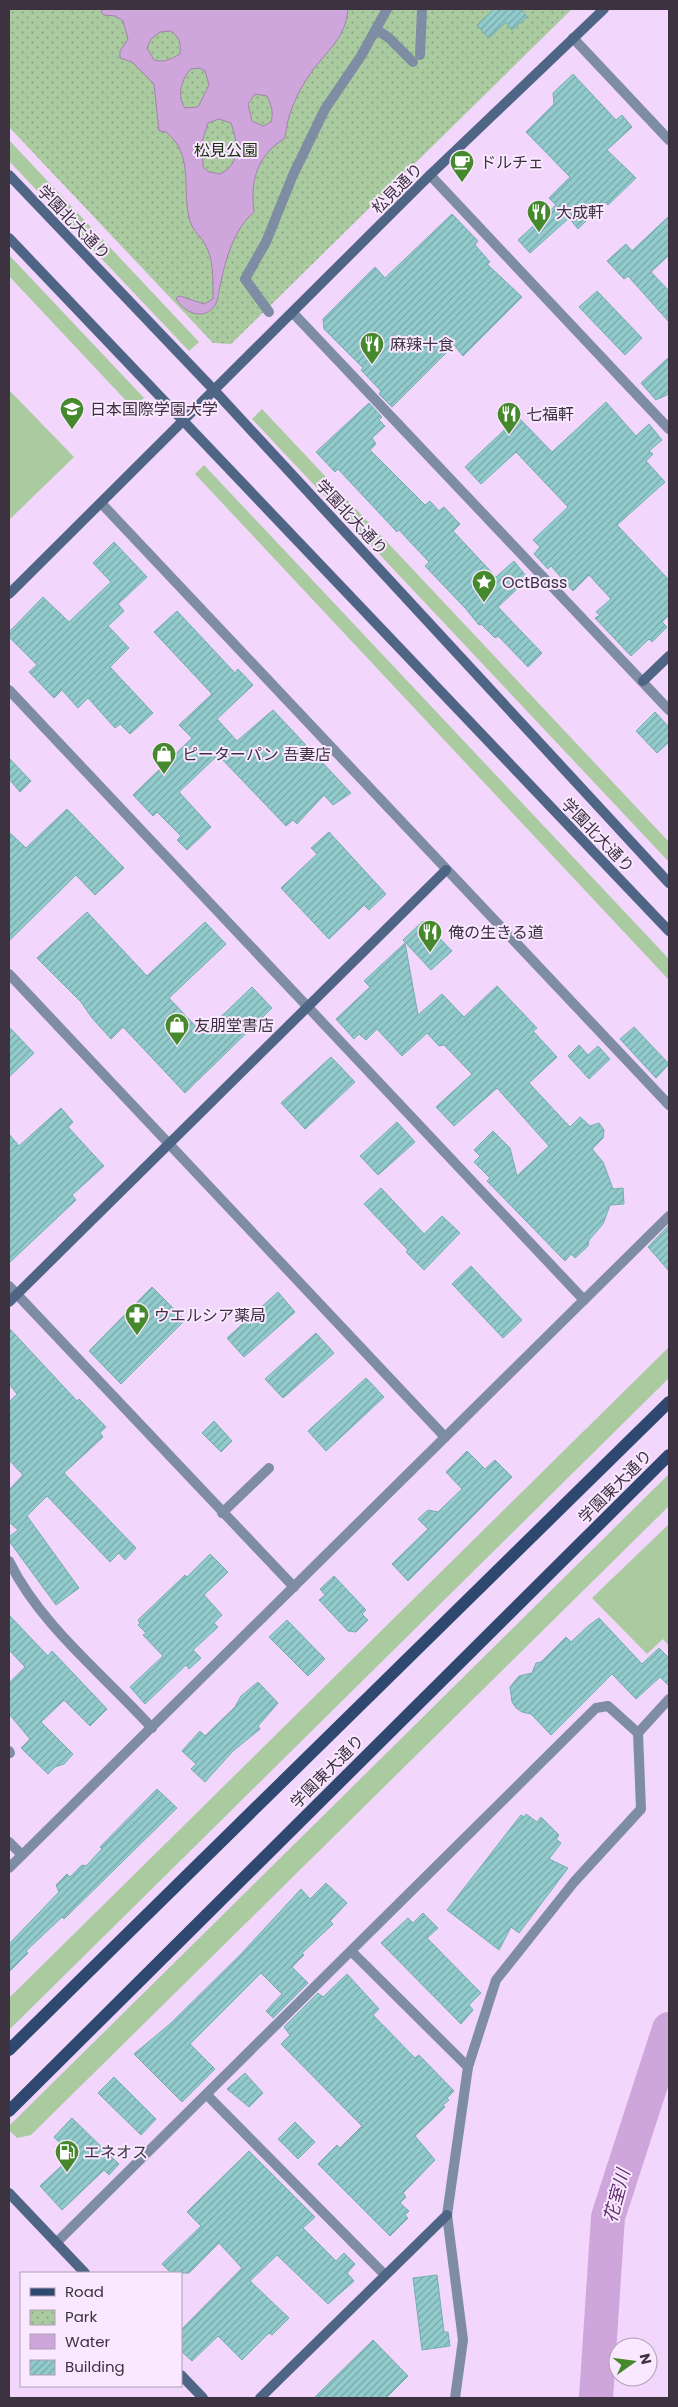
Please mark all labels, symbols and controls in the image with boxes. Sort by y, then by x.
park label: 松見公園 [194,139,258,162]
cafe icon: ドルチェ [449,149,475,183]
place label: ドルチェ [480,151,544,174]
street label: 松見通り [367,158,428,219]
street label: 学園北大通り [32,180,115,265]
restaurant icon: 大成軒 [526,199,552,233]
place label: 大成軒 [556,201,604,224]
restaurant icon: 麻辣十食 [359,331,385,365]
place label: 麻辣十食 [390,333,454,356]
school or university icon: 日本国際学園大学 [59,396,85,430]
place label: 日本国際学園大学 [90,398,218,421]
restaurant icon: 七福軒 [496,401,522,435]
place label: 七福軒 [526,403,574,426]
street label: 学園北大通り [310,474,393,560]
place icon: OctBass [471,569,497,603]
place label: OctBass [502,571,567,594]
shop icon: ピーターパン 吾妻店 [151,741,177,775]
place label: ピーターパン 吾妻店 [182,743,331,766]
street label: 学園北大通り [556,793,639,878]
restaurant icon: 俺の生きる道 [417,919,443,953]
place label: 俺の生きる道 [448,921,544,944]
shop icon: 友朋堂書店 [164,1012,190,1046]
place label: 友朋堂書店 [194,1014,274,1037]
pharmacy icon: ウエルシア薬局 [124,1302,150,1336]
place label: ウエルシア薬局 [154,1304,266,1327]
street label: 学園東大通り [573,1444,657,1528]
street label: 学園東大通り [285,1729,369,1813]
fuel station icon: エネオス [54,2139,80,2173]
place label: エネオス [84,2141,148,2164]
water label: 花室川 [597,2165,636,2225]
legend [20,2272,182,2387]
text: Road [65,2281,104,2302]
text: Park [65,2306,97,2327]
text: Water [65,2331,111,2352]
north arrow [608,2337,658,2387]
text: N [635,2351,657,2366]
text: Building [65,2356,125,2377]

